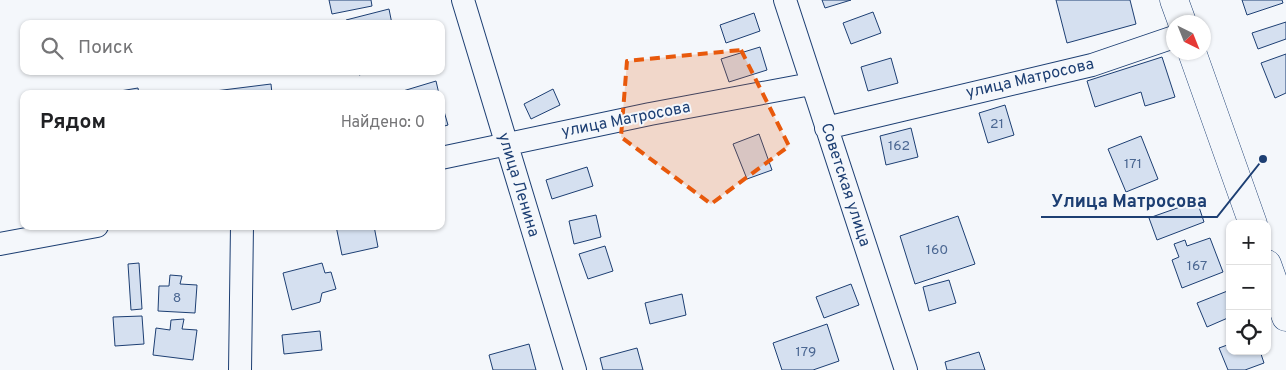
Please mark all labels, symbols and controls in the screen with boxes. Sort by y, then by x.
north arrow [1166,15,1211,60]
search box [20,20,445,75]
icon: search [38,34,66,62]
text: Поиск [78,36,134,60]
street label: улица Матросова [964,55,1096,103]
street label: улица Матросова [560,98,692,142]
text: Рядом [40,109,106,136]
text: Найдено: 0 [341,113,425,133]
house number: 21 [990,116,1004,133]
street label: Советская улица [816,121,874,249]
street label: улица Ленина [493,130,543,240]
house number: 162 [888,138,910,155]
house number: 171 [1124,156,1142,173]
callout: Улица Матросова [1041,184,1217,217]
text: Улица Матросова [1051,191,1207,214]
map controls [1226,220,1271,355]
button: + [1226,220,1271,265]
house number: 160 [926,242,948,259]
house number: 167 [1187,258,1207,275]
button: − [1226,265,1271,310]
house number: 8 [173,290,181,307]
button: locate [1226,310,1271,355]
house number: 179 [796,344,816,361]

